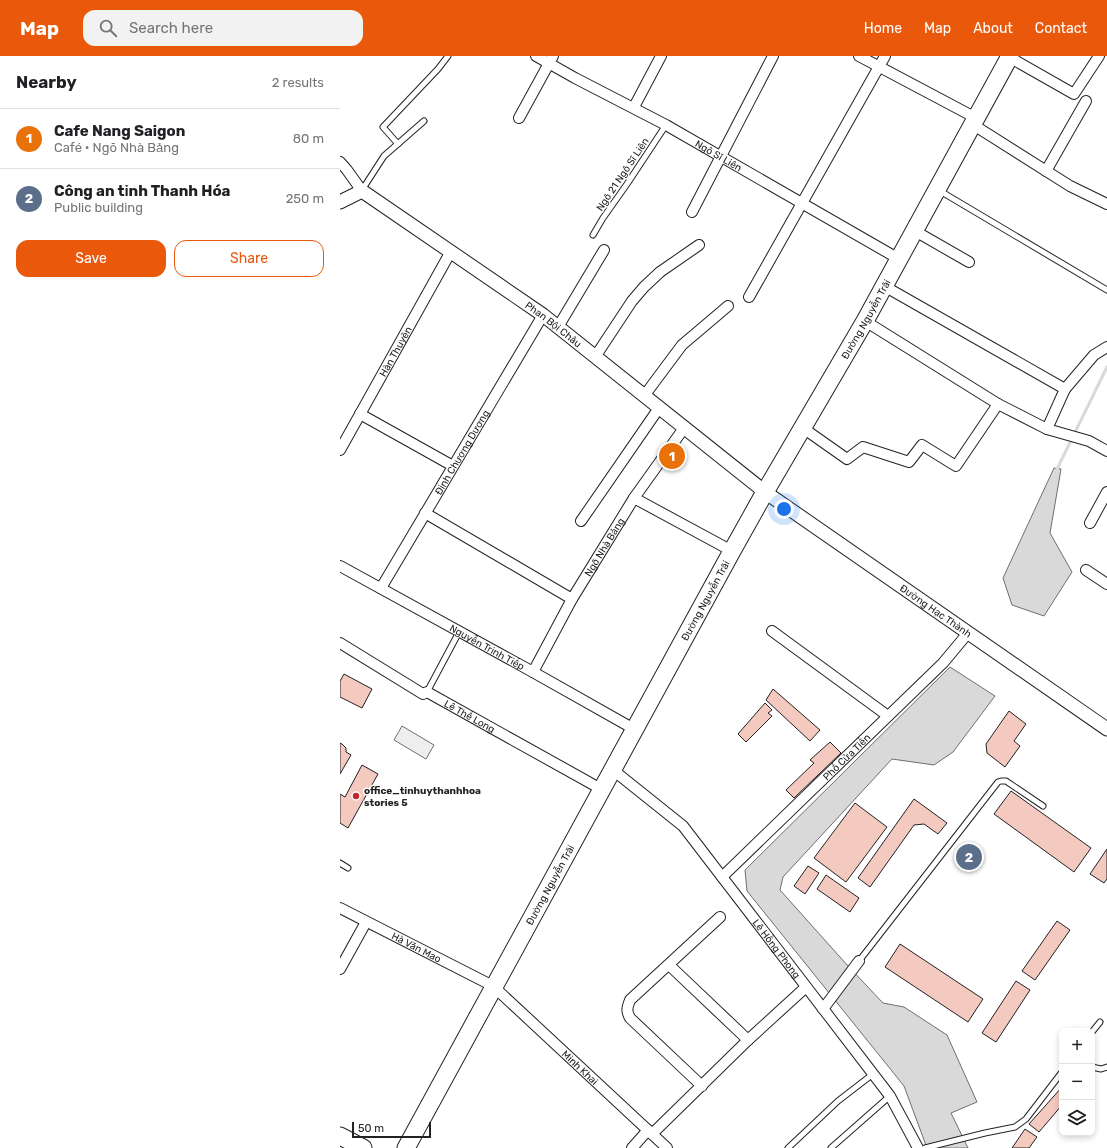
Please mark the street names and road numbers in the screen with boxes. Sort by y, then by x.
street label: Ngõ 21 Ngô Sĩ Liên [594,136,652,213]
street label: Ngô Sĩ Liên [693,138,744,174]
street label: Đường Nguyễn Trãi [839,277,894,361]
street label: Phan Bội Châu [523,300,584,350]
street label: Hàn Thuyên [377,325,415,379]
street label: Đinh Chương Dương [433,408,492,497]
street label: Ngõ Nhà Bảng [582,516,627,579]
street label: Đường Nguyễn Trãi [679,559,733,643]
street label: Đường Hạc Thành [897,582,974,640]
street label: Nguyễn Trinh Tiếp [447,622,526,673]
street label: Lê Thế Long [442,698,497,736]
street label: Phố Cửa Tiền [821,732,873,783]
street label: Đường Nguyễn Trãi [524,843,577,927]
street label: Lê Hồng Phong [750,917,803,981]
street label: Hà Văn Mao [389,930,443,966]
street label: Minh Khai [559,1048,600,1088]

